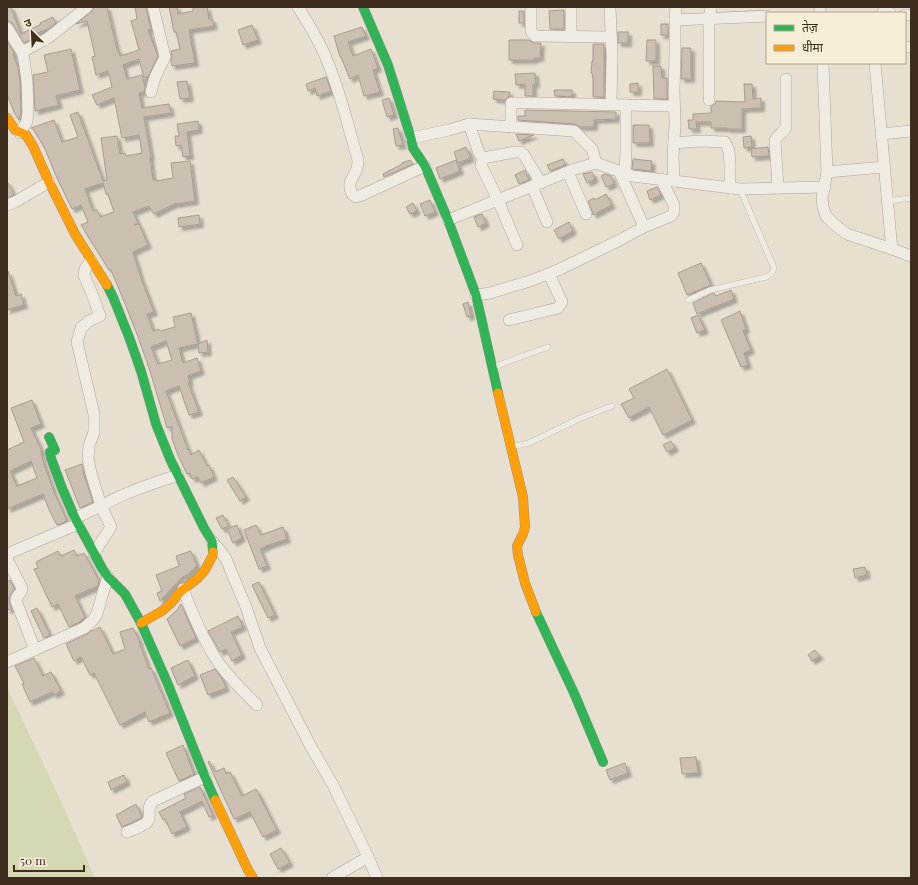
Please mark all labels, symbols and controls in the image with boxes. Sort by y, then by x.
north arrow [12,12,52,52]
legend [766,12,906,64]
text: उ [22,14,34,31]
text: तेज़ [802,19,819,35]
text: धीमा [802,39,824,55]
scale bar [14,847,84,873]
text: 50 m [20,852,46,868]

